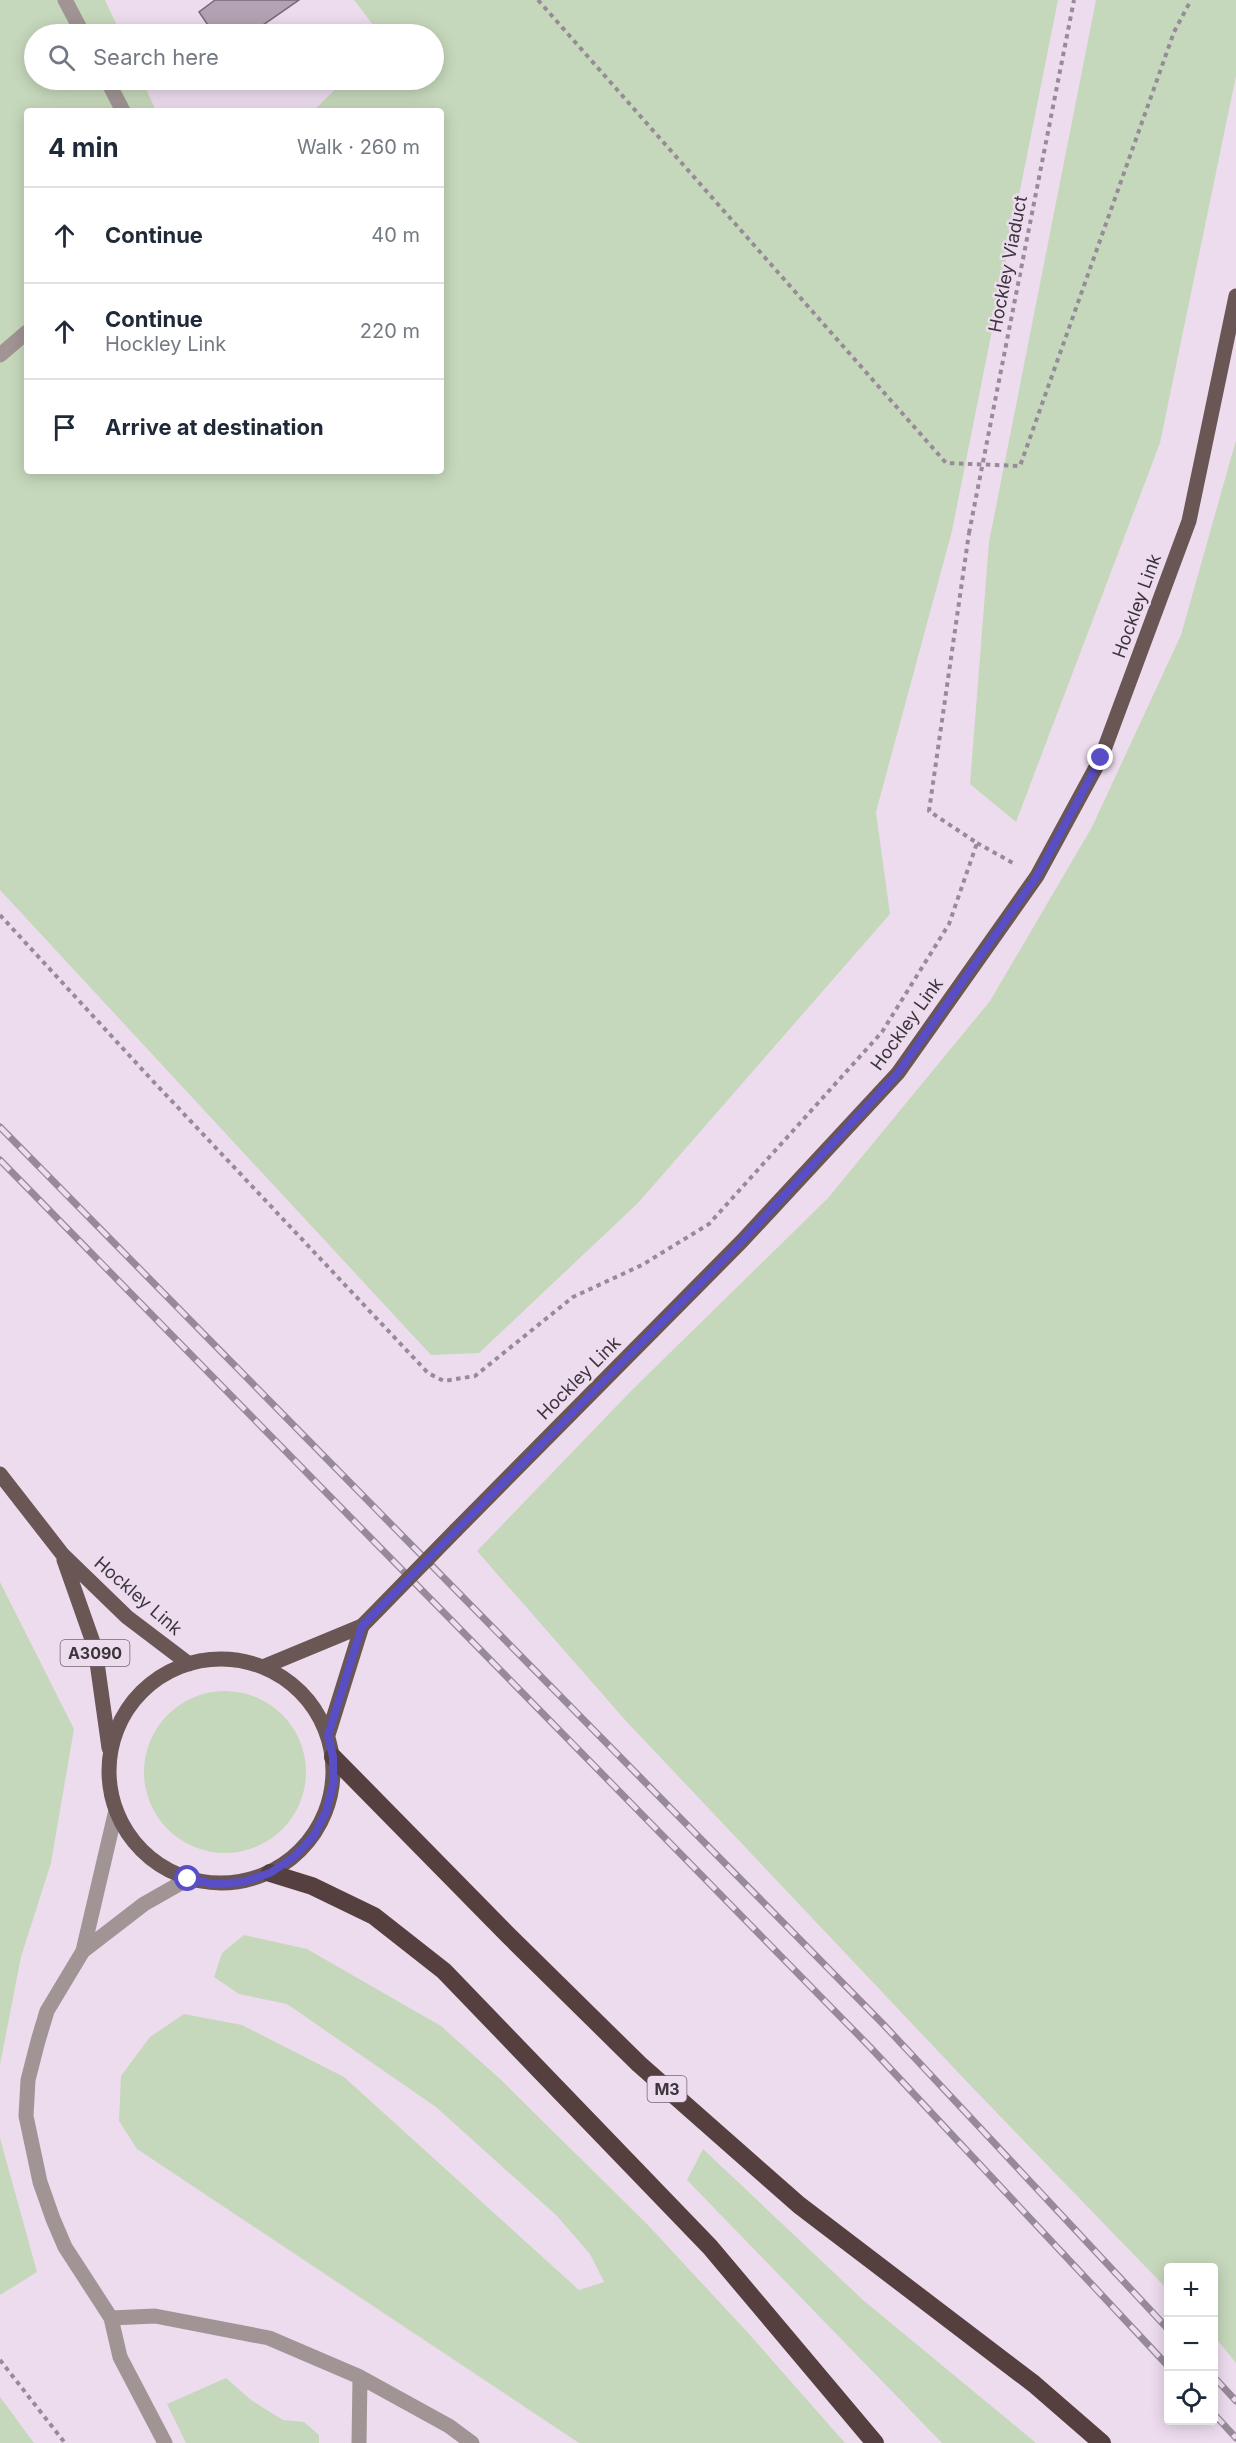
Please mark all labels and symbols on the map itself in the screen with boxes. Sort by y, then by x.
street label: Hockley Viaduct [984,194,1031,334]
street label: Hockley Link [1108,551,1165,661]
route end [1087,744,1113,770]
street label: Hockley Link [866,973,947,1074]
street label: Hockley Link [533,1332,625,1424]
street label: Hockley Link [90,1552,186,1639]
road number: A3090 [60,1640,130,1666]
route start [174,1865,200,1891]
road number: M3 [648,2076,686,2102]

